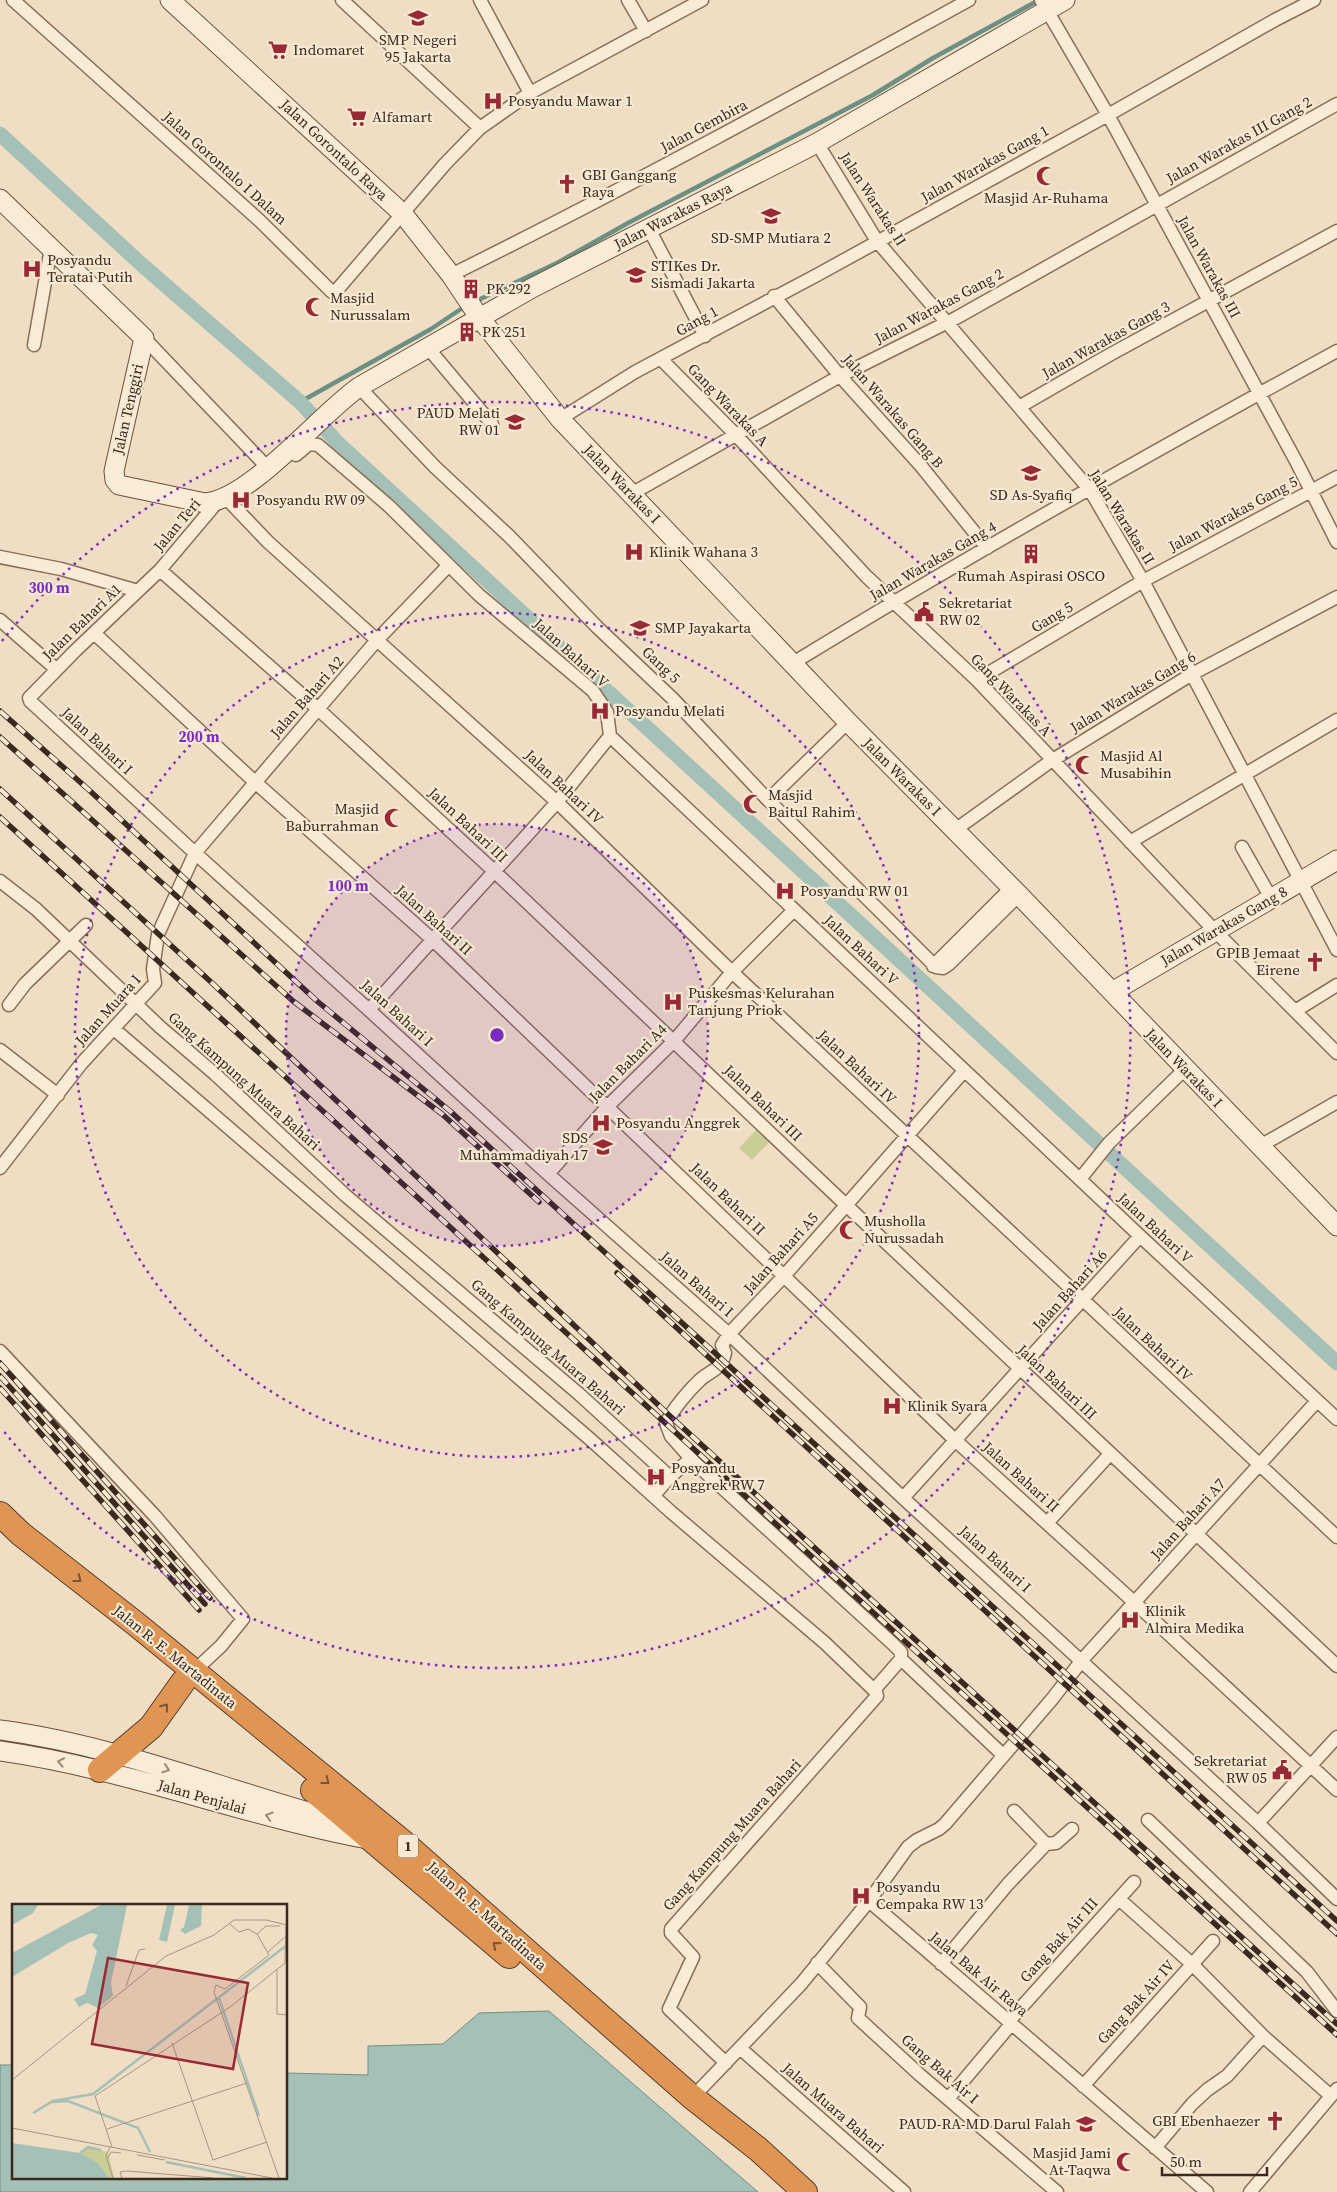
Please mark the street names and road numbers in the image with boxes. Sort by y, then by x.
street label: Jalan Warakas III Gang 2 [1161,91,1315,189]
street label: Jalan Gorontalo Raya [275,93,393,205]
street label: Jalan Gembira [656,94,751,158]
street label: Jalan Gorontalo I Dalam [158,105,292,230]
street label: Jalan Warakas Gang 1 [916,120,1052,208]
street label: Jalan Warakas II [834,147,912,250]
street label: Jalan Warakas Raya [609,177,736,255]
street label: Jalan Warakas III [1172,211,1246,322]
street label: Jalan Warakas Gang 2 [870,263,1007,349]
street label: Jalan Warakas Gang 3 [1037,296,1173,384]
street label: Gang 1 [672,300,722,341]
street label: Jalan Warakas Gang B [837,348,949,472]
street label: Gang Warakas A [683,358,774,451]
street label: Jalan Tenggiri [107,361,148,457]
street label: Jalan Warakas I [578,439,666,528]
street label: Jalan Warakas II [1084,464,1160,568]
street label: Jalan Warakas Gang 5 [1164,471,1301,557]
street label: Jalan Teri [148,494,205,557]
street label: Jalan Warakas Gang 4 [865,515,1000,606]
street label: Jalan Bahari A1 [37,578,126,666]
street label: Gang 5 [1027,596,1077,637]
street label: Jalan Bahari V [528,612,614,692]
street label: Gang 5 [637,641,685,688]
street label: Jalan Warakas Gang 6 [1065,646,1199,738]
street label: Gang Warakas A [966,648,1057,741]
street label: Jalan Bahari A2 [264,651,348,743]
street label: Jalan Bahari I [56,701,138,779]
street label: Jalan Warakas I [858,732,946,821]
street label: Jalan Bahari IV [520,744,608,829]
street label: Jalan Bahari III [423,781,513,867]
street label: Jalan Bahari II [391,879,477,960]
street label: Jalan Warakas Gang 8 [1156,881,1291,971]
street label: Jalan Bahari V [819,909,903,990]
street label: Jalan Muara I [69,969,145,1051]
street label: Jalan Bahari I [356,974,438,1051]
street label: Gang Kampung Muara Bahari [164,1007,325,1155]
street label: Jalan Bahari A4 [583,1019,672,1107]
street label: Jalan Warakas I [1140,1023,1228,1112]
street label: Jalan Bahari IV [813,1024,901,1109]
street label: Jalan Bahari III [719,1059,807,1146]
street label: Jalan Bahari II [686,1157,770,1240]
street label: Jalan Bahari V [1113,1187,1197,1268]
street label: Jalan Bahari A5 [738,1207,823,1299]
street label: Jalan Bahari A6 [1027,1244,1112,1336]
street label: Jalan Bahari I [655,1245,738,1321]
street label: Gang Kampung Muara Bahari [467,1274,630,1419]
street label: Jalan Bahari IV [1109,1301,1197,1386]
street label: Jalan Bahari III [1012,1338,1102,1424]
street label: Jalan Bahari II [978,1436,1064,1517]
street label: Jalan Bahari A7 [1145,1473,1230,1565]
street label: Jalan Bahari I [954,1520,1036,1597]
street label: Jalan R. E. Martadinata [108,1599,242,1714]
street label: Gang Kampung Muara Bahari [658,1754,806,1915]
street label: Jalan Penjalai [155,1774,249,1819]
road number: 1 [398,1834,418,1858]
street label: Jalan R. E. Martadinata [422,1856,552,1975]
street label: Gang Bak Air III [1015,1893,1103,1987]
street label: Jalan Bak Air Raya [925,1925,1033,2021]
street label: Gang Bak Air IV [1092,1955,1179,2048]
street label: Gang Bak Air I [897,2029,984,2108]
street label: Jalan Muara Bahari [777,2057,889,2158]

